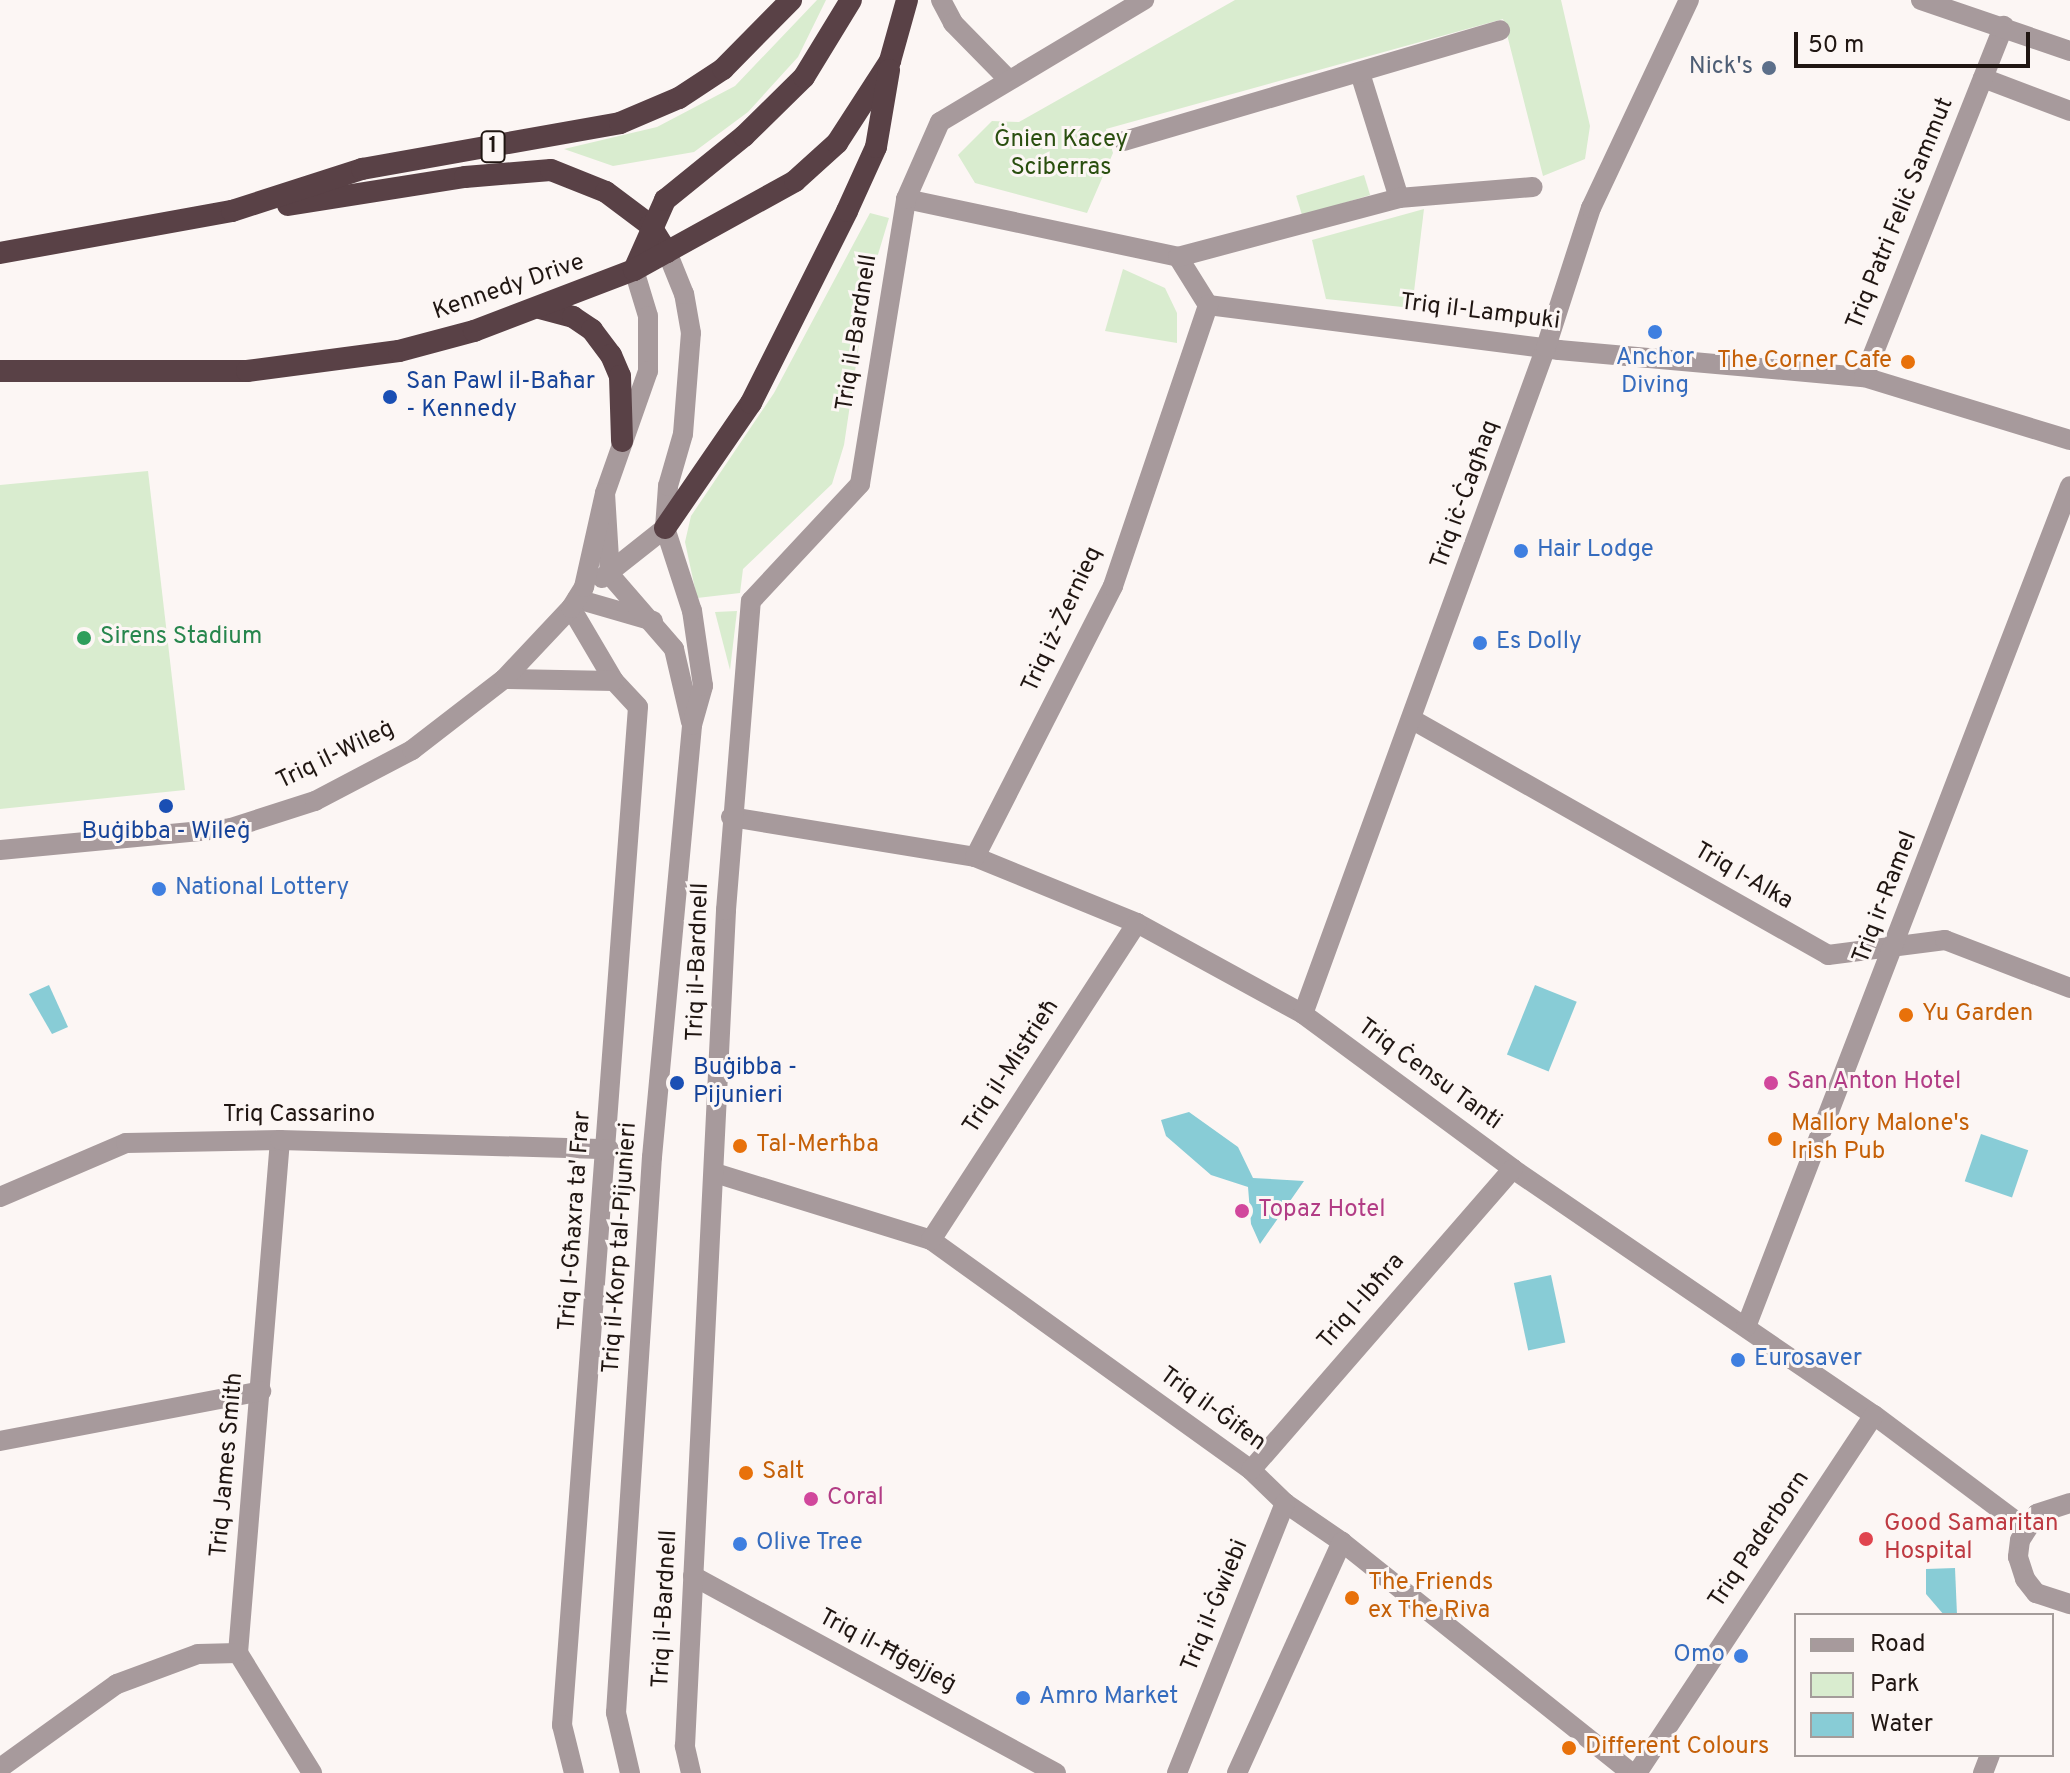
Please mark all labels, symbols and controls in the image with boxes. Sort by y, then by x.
scale bar [1798,16,2034,66]
text: 50 m [1808,31,1864,61]
place label: Nick's [1689,54,1753,82]
marker: Nick's [1760,59,1778,77]
street label: Triq Patri Feliċ Sammut [1841,94,1961,334]
park label: Ġnien Kacey Sciberras [994,127,1128,183]
road number: 1 [479,129,507,165]
street label: Kennedy Drive [430,249,588,327]
street label: Triq il-Bardnell [831,252,885,414]
street label: Triq il-Lampuki [1398,289,1562,337]
marker: Anchor Diving [1646,323,1664,341]
place label: Anchor Diving [1616,345,1694,401]
place label: The Corner Cafe [1717,348,1892,376]
marker: The Corner Cafe [1899,353,1917,371]
place label: San Pawl il-Baħar - Kennedy [406,369,595,425]
marker: San Pawl il-Baħar - Kennedy [381,388,399,406]
street label: Triq iċ-Ċagħaq [1426,417,1506,573]
place label: Hair Lodge [1537,537,1654,565]
street label: Triq iż-Żernieq [1017,542,1109,698]
marker: Hair Lodge [1512,542,1530,560]
place label: Sirens Stadium [100,624,262,652]
marker: Sirens Stadium [75,629,93,647]
place label: Es Dolly [1496,629,1582,657]
marker: Es Dolly [1471,634,1489,652]
street label: Triq il-Wileġ [272,715,400,797]
marker: Buġibba - Wileġ [157,797,175,815]
place label: Buġibba - Wileġ [81,819,251,847]
street label: Triq ir-Ramel [1848,828,1924,968]
street label: Triq l-Alka [1689,837,1797,917]
place label: National Lottery [175,875,349,903]
marker: National Lottery [150,880,168,898]
street label: Triq il-Bardnell [682,882,716,1042]
street label: Triq il-Mistrieħ [958,994,1066,1140]
place label: Yu Garden [1922,1001,2033,1029]
marker: Yu Garden [1897,1006,1915,1024]
street label: Triq Ċensu Tanti [1351,1013,1507,1137]
place label: Buġibba - Pijunieri [693,1055,797,1111]
place label: San Anton Hotel [1787,1069,1962,1097]
marker: Buġibba - Pijunieri [668,1074,686,1092]
marker: San Anton Hotel [1762,1074,1780,1092]
street label: Triq Cassarino [223,1102,375,1130]
street label: Triq l-Għaxra ta' Frar [554,1110,598,1332]
place label: Mallory Malone's Irish Pub [1791,1111,1970,1167]
street label: Triq il-Korp tal-Pijunieri [598,1121,644,1375]
marker: Mallory Malone's Irish Pub [1766,1130,1784,1148]
place label: Tal-Merħba [756,1132,879,1160]
marker: Tal-Merħba [731,1137,749,1155]
place label: Topaz Hotel [1258,1197,1385,1225]
marker: Topaz Hotel [1233,1202,1251,1220]
street label: Triq l-Ibħra [1312,1248,1412,1356]
place label: Eurosaver [1754,1346,1862,1374]
marker: Eurosaver [1729,1351,1747,1369]
street label: Triq il-Ġifen [1153,1362,1271,1458]
street label: Triq James Smith [206,1371,250,1559]
place label: Salt [762,1459,804,1487]
marker: Salt [737,1464,755,1482]
street label: Triq Paderborn [1703,1466,1817,1614]
place label: Coral [827,1485,884,1513]
marker: Coral [802,1490,820,1508]
place label: Good Samaritan Hospital [1884,1511,2058,1567]
marker: Good Samaritan Hospital [1855,1528,1877,1550]
street label: Triq il-Bardnell [647,1529,685,1689]
place label: Olive Tree [756,1530,864,1558]
marker: Olive Tree [731,1535,749,1553]
street label: Triq il-Ġwiebi [1176,1536,1256,1676]
place label: The Friends ex The Riva [1368,1570,1493,1626]
marker: The Friends ex The Riva [1343,1589,1361,1607]
street label: Triq il-Ħġejjeġ [813,1604,961,1700]
legend [1794,1613,2054,1757]
text: Road [1870,1630,1926,1660]
place label: Omo [1673,1642,1725,1670]
marker: Omo [1732,1647,1750,1665]
text: Park [1870,1670,1920,1700]
place label: Amro Market [1039,1684,1178,1712]
marker: Amro Market [1014,1689,1032,1707]
text: Water [1870,1710,1933,1740]
place label: Different Colours [1585,1734,1769,1762]
marker: Different Colours [1560,1739,1578,1757]

